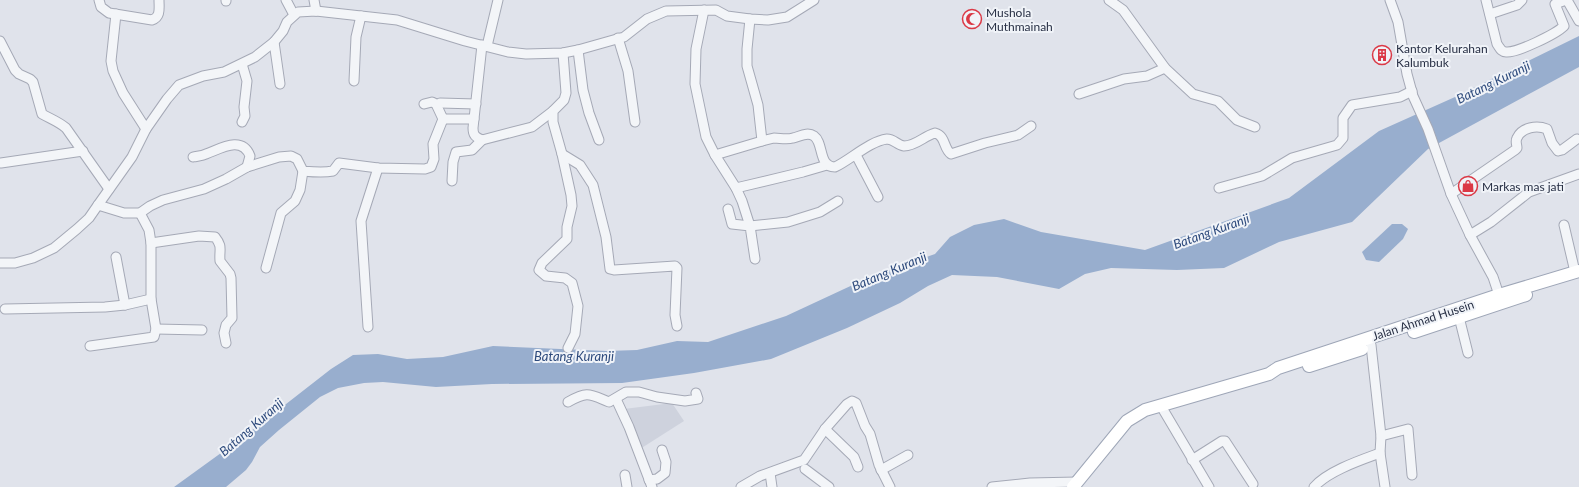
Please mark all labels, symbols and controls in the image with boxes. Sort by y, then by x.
place label: Mushola Muthmainah [986,5,1053,34]
mosque icon: Mushola Muthmainah [961,8,983,30]
place label: Kantor Kelurahan Kalumbuk [1396,41,1488,70]
building icon: Kantor Kelurahan Kalumbuk [1371,44,1393,66]
water label: Batang Kuranji [1454,57,1532,107]
shop icon: Markas mas jati [1457,175,1479,197]
place label: Markas mas jati [1482,179,1564,194]
water label: Batang Kuranji [1171,210,1251,252]
water label: Batang Kuranji [849,248,929,294]
street label: Jalan Ahmad Husein [1370,296,1476,344]
water label: Batang Kuranji [534,348,614,364]
water label: Batang Kuranji [216,395,286,459]

